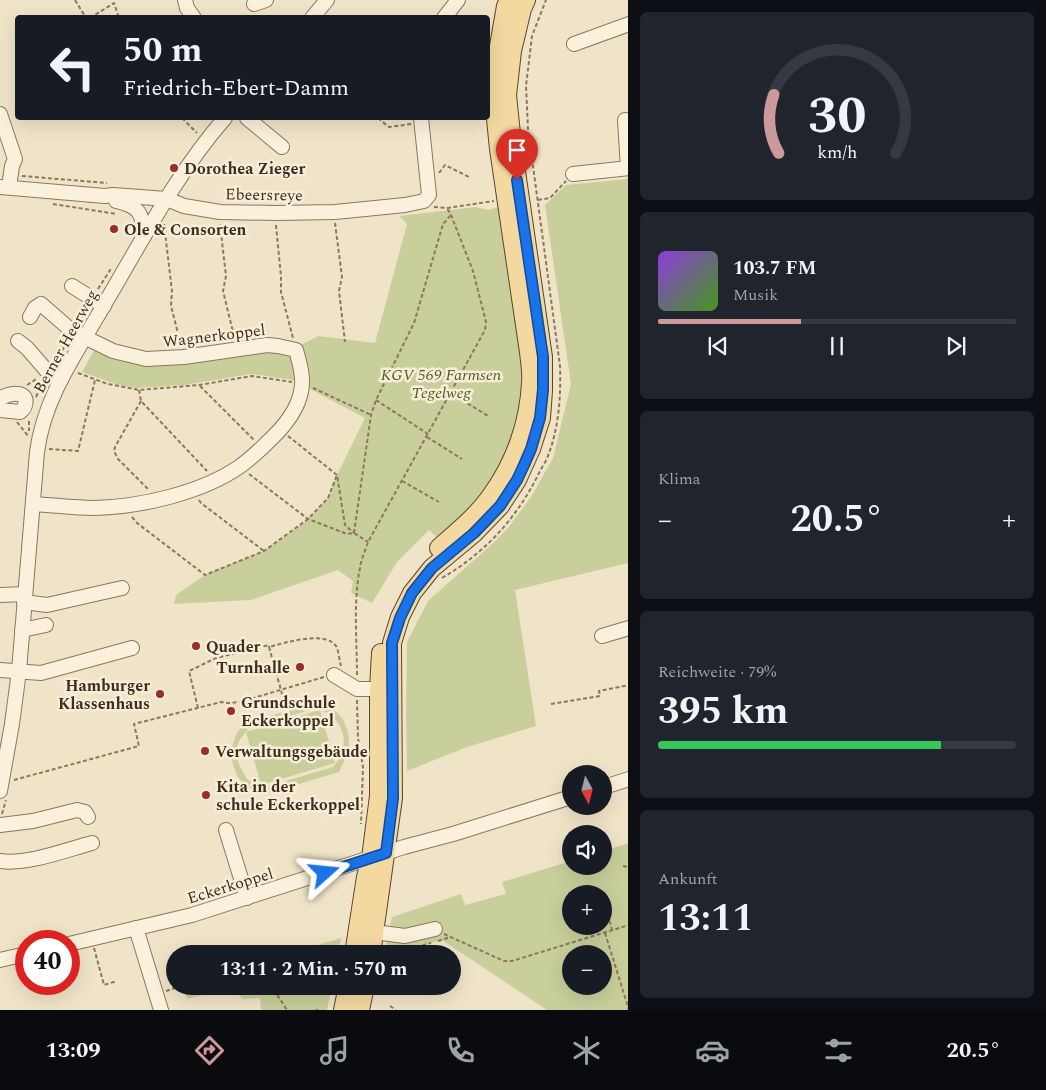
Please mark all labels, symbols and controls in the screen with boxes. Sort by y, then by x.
text: 50 m [123,24,203,77]
icon: left [40,35,105,100]
text: Friedrich-Ebert-Damm [123,72,349,105]
text: 30 [808,77,866,156]
pin [496,129,538,180]
icon: arrive [503,136,531,164]
text: km/h [817,139,857,166]
place label: Dorothea Zieger [184,157,306,181]
marker: Dorothea Zieger [168,162,180,174]
street label: Ebeersreye [225,182,303,208]
place label: Ole & Consorten [124,218,247,242]
marker: Ole & Consorten [108,223,120,235]
text: 103.7 FM [733,254,816,283]
text: Musik [733,283,778,307]
street label: Berner Heerweg [27,285,104,398]
street label: Wagnerkoppel [162,318,267,354]
icon: previous [704,332,732,360]
icon: pause [823,332,851,360]
icon: next [942,332,970,360]
park label: KGV 569 Farmsen Tegelweg [381,363,502,405]
text: Klima [658,467,700,491]
text: 20.5° [790,491,884,549]
text: − [658,499,672,542]
text: + [1002,499,1016,542]
place label: Quader [206,635,261,659]
marker: Quader [190,640,202,652]
place label: Turnhalle [216,656,290,680]
text: Reichweite · 79% [658,660,776,684]
marker: Turnhalle [294,661,306,673]
place label: Hamburger Klassenhaus [58,674,150,716]
text: 395 km [658,683,789,741]
marker: Hamburger Klassenhaus [154,688,166,700]
place label: Grundschule Eckerkoppel [241,691,336,733]
marker: Grundschule Eckerkoppel [225,705,237,717]
place label: Verwaltungsgebäude [215,740,368,764]
marker: Verwaltungsgebäude [199,745,211,757]
north arrow [562,765,612,815]
map controls [562,765,612,995]
place label: Kita in der schule Eckerkoppel [216,775,360,817]
marker: Kita in der schule Eckerkoppel [200,789,212,801]
button: sound [562,825,612,875]
position arrow [298,846,350,898]
street label: Eckerkoppel [184,862,276,910]
text: Ankunft [658,867,717,891]
button: + [562,885,612,935]
text: 13:11 [658,890,753,948]
speed limit sign: 40 [15,930,80,995]
button: − [562,945,612,995]
text: 13:11 · 2 Min. · 570 m [220,955,407,984]
icon: directions [192,1033,227,1068]
icon: music [317,1033,352,1068]
icon: phone [443,1033,478,1068]
icon: climate [569,1033,604,1068]
icon: car [695,1033,730,1068]
icon: filters [821,1033,856,1068]
text: 13:09 [45,1034,101,1067]
text: 20.5° [947,1034,1001,1067]

